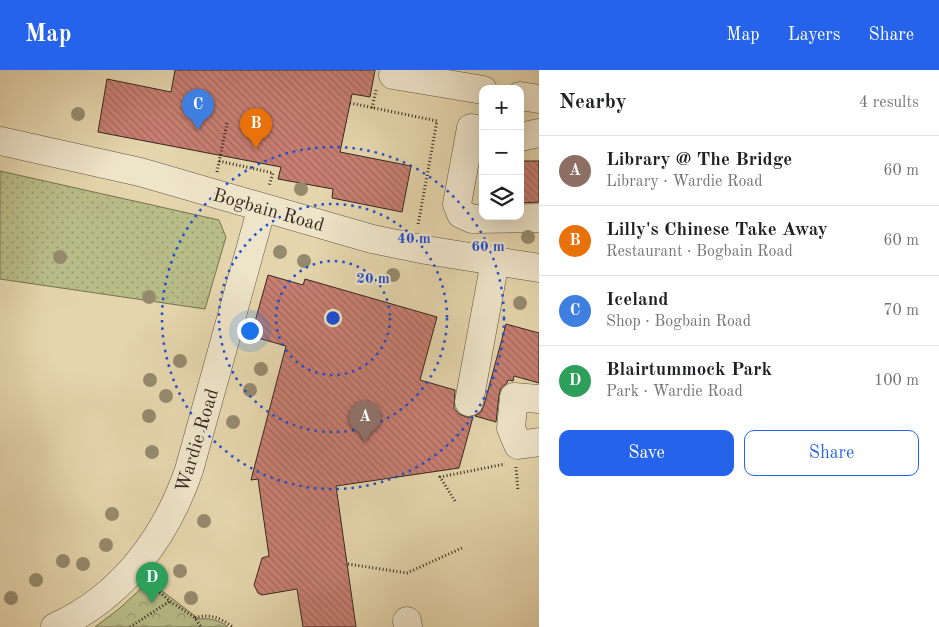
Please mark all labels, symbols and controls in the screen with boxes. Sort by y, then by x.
text: Map [25,23,72,47]
text: Map [726,26,760,44]
text: Layers [788,26,840,44]
text: Share [868,26,914,44]
map controls [479,85,524,220]
button: + [479,85,524,130]
pin: C [182,89,214,130]
text: Nearby [559,92,627,113]
text: 4 results [859,95,919,111]
pin: B [240,108,272,149]
button: − [479,130,524,175]
text: Library @ The Bridge [606,151,792,170]
text: A [569,163,581,179]
text: 60 m [883,163,919,179]
text: Library · Wardie Road [606,174,763,190]
button: layers [479,175,524,220]
street label: Bogbain Road [210,186,326,236]
text: Lilly's Chinese Take Away [606,221,828,240]
text: 40 m [397,232,431,247]
text: B [569,233,581,249]
text: 60 m [883,233,919,249]
text: 60 m [471,240,505,255]
text: Restaurant · Bogbain Road [606,244,793,260]
text: 20 m [356,272,390,287]
text: Iceland [606,291,669,310]
text: C [570,303,580,319]
text: 70 m [883,303,919,319]
centre of rings [324,309,342,327]
text: Shop · Bogbain Road [606,314,751,330]
your location [237,318,263,344]
text: Blairtummock Park [606,361,772,380]
text: D [569,373,581,389]
text: 100 m [874,373,919,389]
text: Park · Wardie Road [606,384,743,400]
street label: Wardie Road [174,387,223,495]
pin: A [349,401,381,442]
button: Save [559,430,734,476]
button: Share [744,430,919,476]
pin: D [136,562,168,603]

